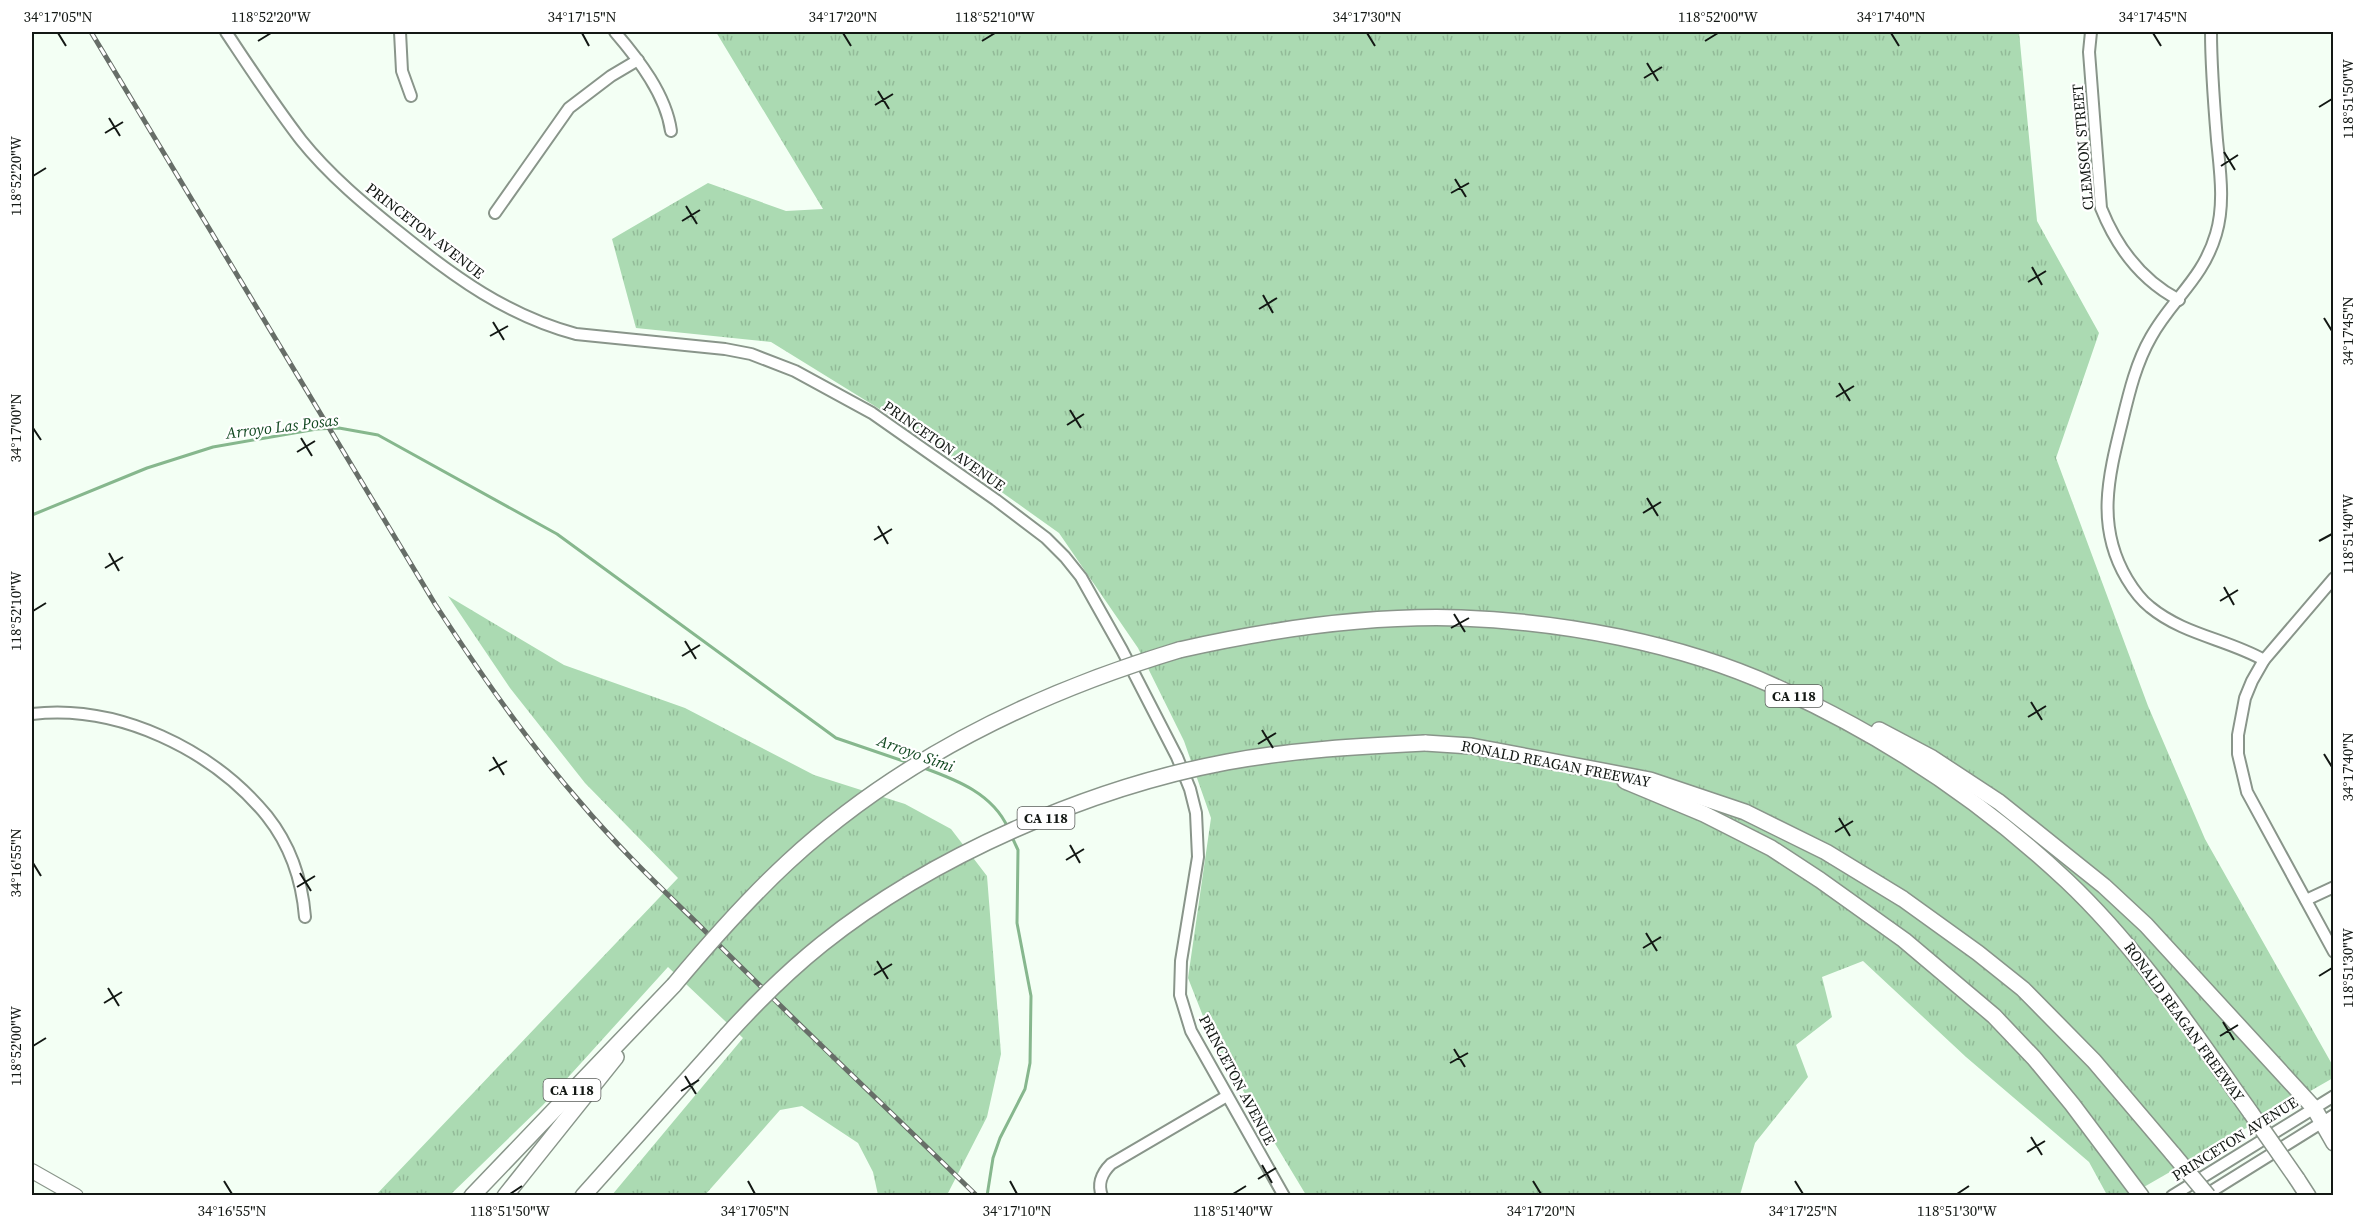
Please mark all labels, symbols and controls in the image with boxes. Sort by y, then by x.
text: 34°17'05"N [23,6,93,27]
text: 118°52'20"W [231,6,312,27]
text: 34°17'15"N [547,6,617,27]
text: 34°17'20"N [808,6,878,27]
text: 118°52'10"W [955,6,1036,27]
text: 34°17'30"N [1332,6,1402,27]
text: 118°52'00"W [1678,6,1759,27]
text: 34°17'40"N [1856,6,1926,27]
text: 34°17'45"N [2118,6,2188,27]
text: 118°51'50"W [2337,58,2358,139]
street label: CLEMSON STREET [2067,83,2098,211]
text: 118°52'20"W [5,135,26,216]
street label: PRINCETON AVENUE [362,178,489,283]
text: 34°17'45"N [2337,296,2358,366]
text: 34°17'00"N [5,393,26,463]
street label: PRINCETON AVENUE [879,395,1010,496]
water label: Arroyo Las Posas [224,408,340,444]
text: 118°51'40"W [2337,493,2358,574]
text: 118°52'10"W [5,570,26,651]
road number: CA 118 [1766,685,1822,707]
water label: Arroyo Simi [874,729,958,777]
text: 34°17'40"N [2337,732,2358,802]
street label: RONALD REAGAN FREEWAY [1460,735,1653,792]
road number: CA 118 [1018,807,1074,829]
text: 34°16'55"N [5,828,26,898]
text: 118°51'30"W [2337,927,2358,1008]
street label: RONALD REAGAN FREEWAY [2119,938,2250,1106]
text: 118°52'00"W [5,1005,26,1086]
street label: PRINCETON AVENUE [1194,1011,1281,1149]
road number: CA 118 [544,1079,600,1101]
street label: PRINCETON AVENUE [2168,1091,2302,1186]
text: 34°16'55"N [197,1200,267,1221]
text: 118°51'50"W [470,1200,551,1221]
text: 34°17'05"N [720,1200,790,1221]
text: 34°17'10"N [982,1200,1052,1221]
text: 118°51'40"W [1193,1200,1274,1221]
text: 34°17'20"N [1506,1200,1576,1221]
text: 34°17'25"N [1768,1200,1838,1221]
text: 118°51'30"W [1917,1200,1998,1221]

